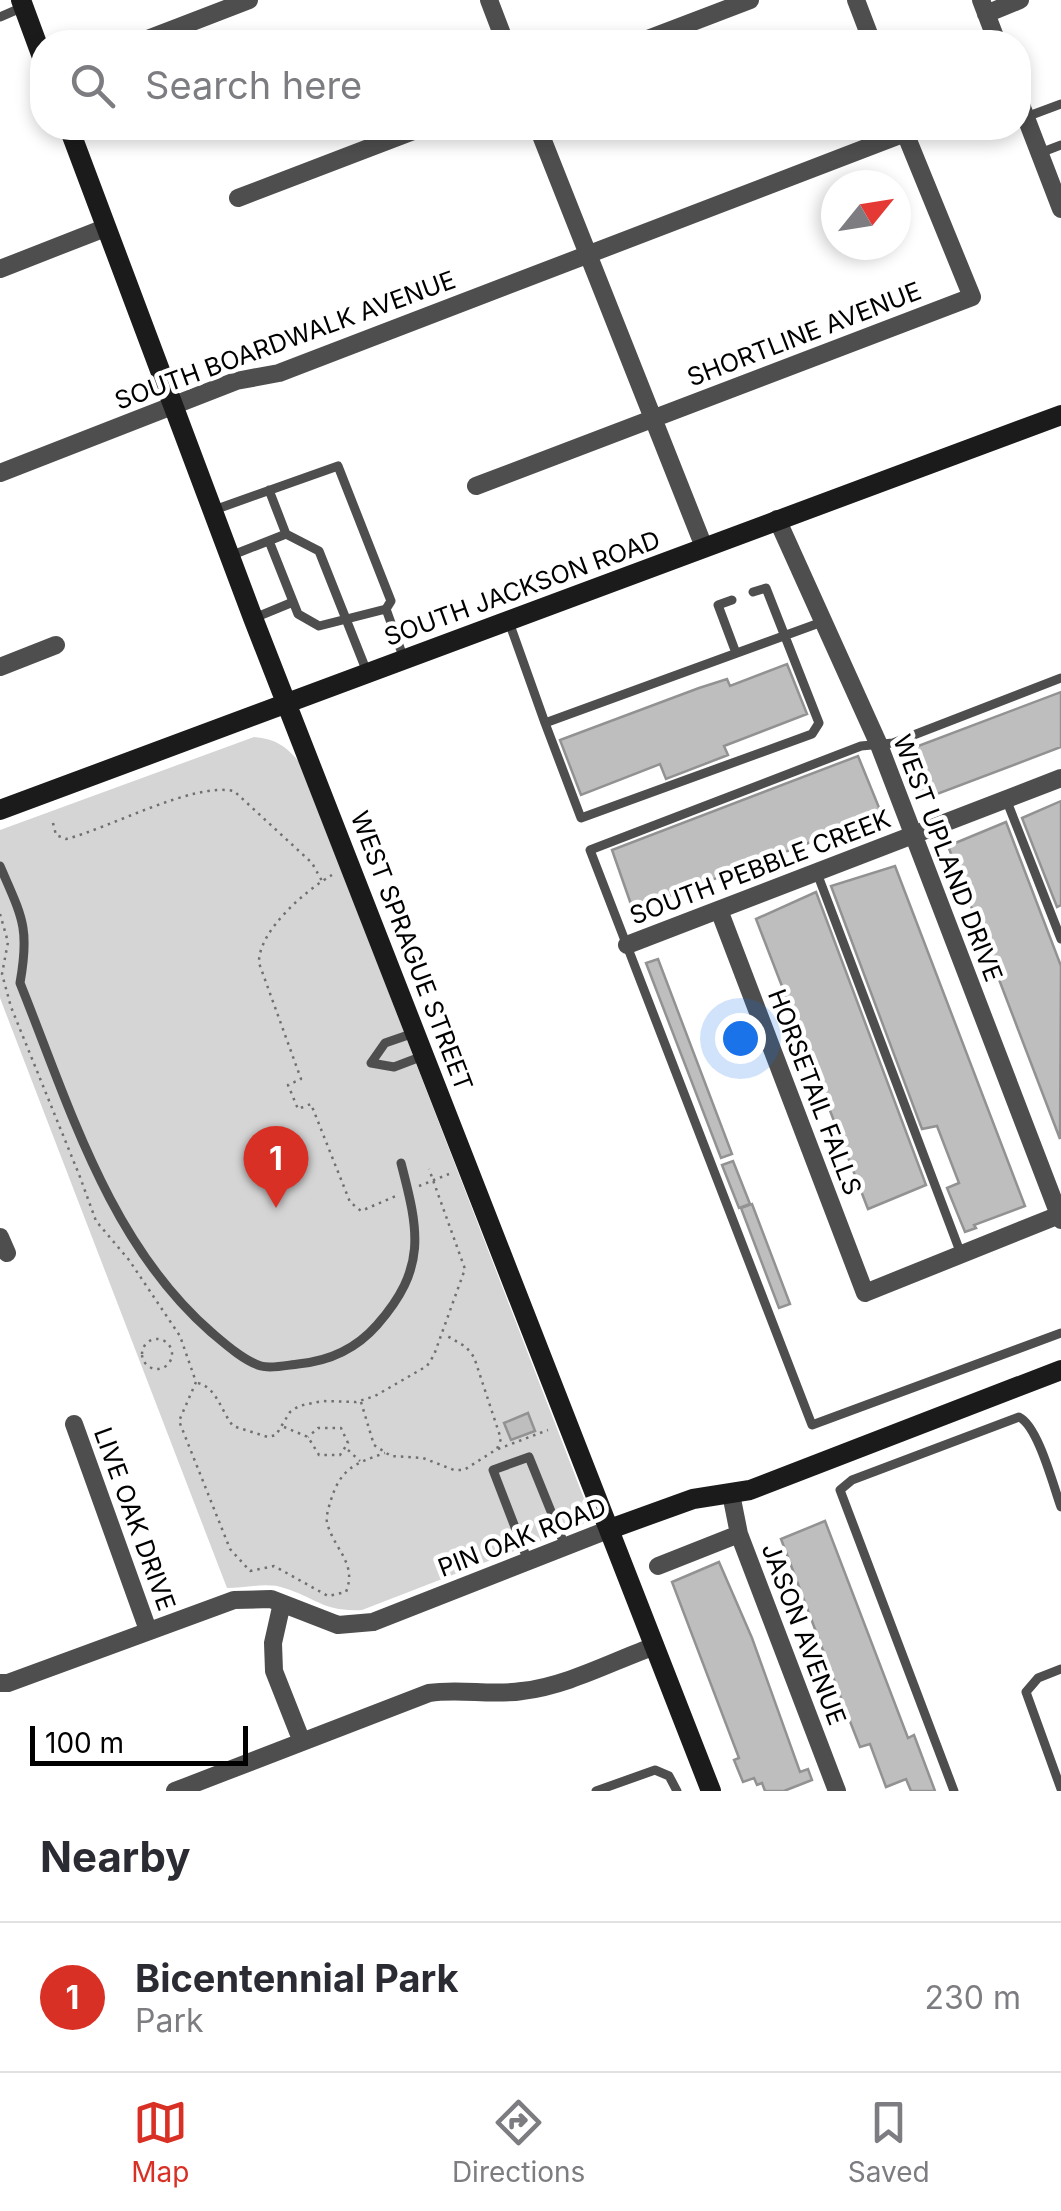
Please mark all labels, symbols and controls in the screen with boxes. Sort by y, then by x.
search box [30,30,1031,140]
icon: search [65,58,120,113]
text: Search here [145,62,362,108]
north arrow [821,170,911,260]
street label: SOUTH BOARDWALK AVENUE [111,264,459,416]
street label: SHORTLINE AVENUE [683,276,925,392]
street label: SOUTH JACKSON ROAD [380,524,664,652]
street label: WEST UPLAND DRIVE [887,730,1009,986]
street label: SOUTH PEBBLE CREEK [625,803,895,931]
street label: WEST SPRAGUE STREET [345,807,479,1095]
street label: HORSETAIL FALLS [762,985,868,1199]
your location [715,1013,766,1064]
pin: 1 [244,1126,308,1208]
street label: LIVE OAK DRIVE [88,1423,182,1615]
street label: PIN OAK ROAD [434,1491,610,1583]
street label: JASON AVENUE [756,1539,852,1729]
scale bar [30,1721,248,1766]
text: 100 m [45,1726,124,1760]
text: Nearby [40,1831,191,1882]
text: Bicentennial Park [135,1955,459,2001]
text: 1 [66,1978,79,2017]
text: 230 m [925,1978,1021,2017]
text: Park [135,2001,204,2040]
tab: Map [131,2095,189,2189]
tab: Directions [452,2095,585,2189]
tab: Saved [848,2095,930,2189]

